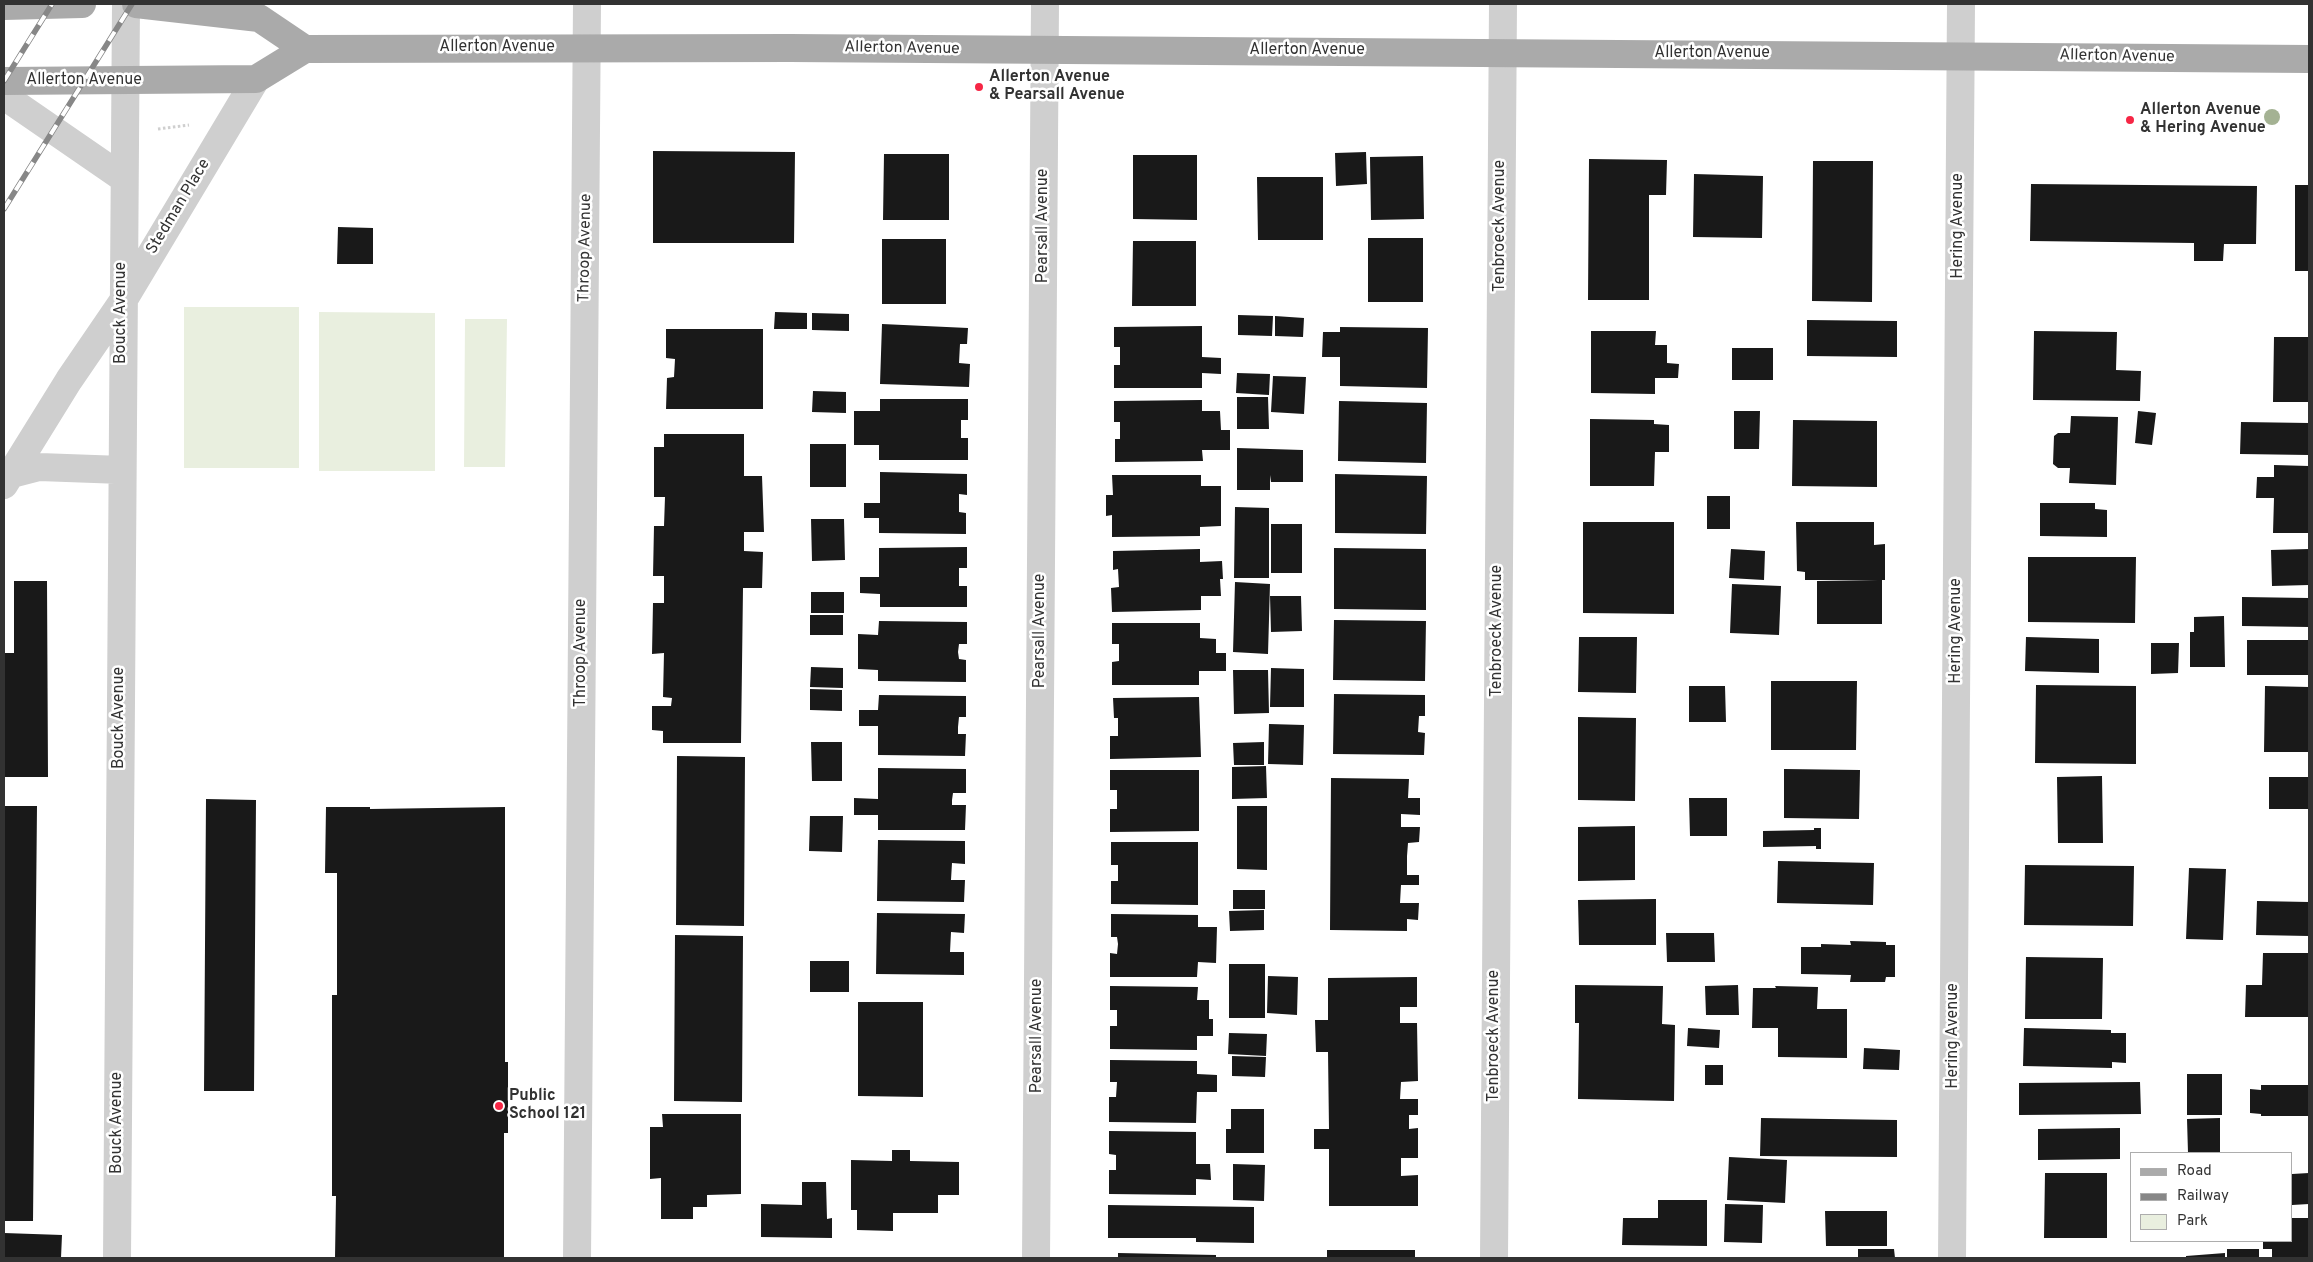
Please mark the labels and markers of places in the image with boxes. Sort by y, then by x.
place label: Allerton Avenue & Pearsall Avenue [989,68,1125,106]
marker: Allerton Avenue & Pearsall Avenue [973,81,985,93]
place label: Allerton Avenue & Hering Avenue [2140,101,2266,139]
marker: Allerton Avenue & Hering Avenue [2124,114,2136,126]
place label: Public School 121 [509,1087,586,1125]
marker: Public School 121 [493,1100,505,1112]

